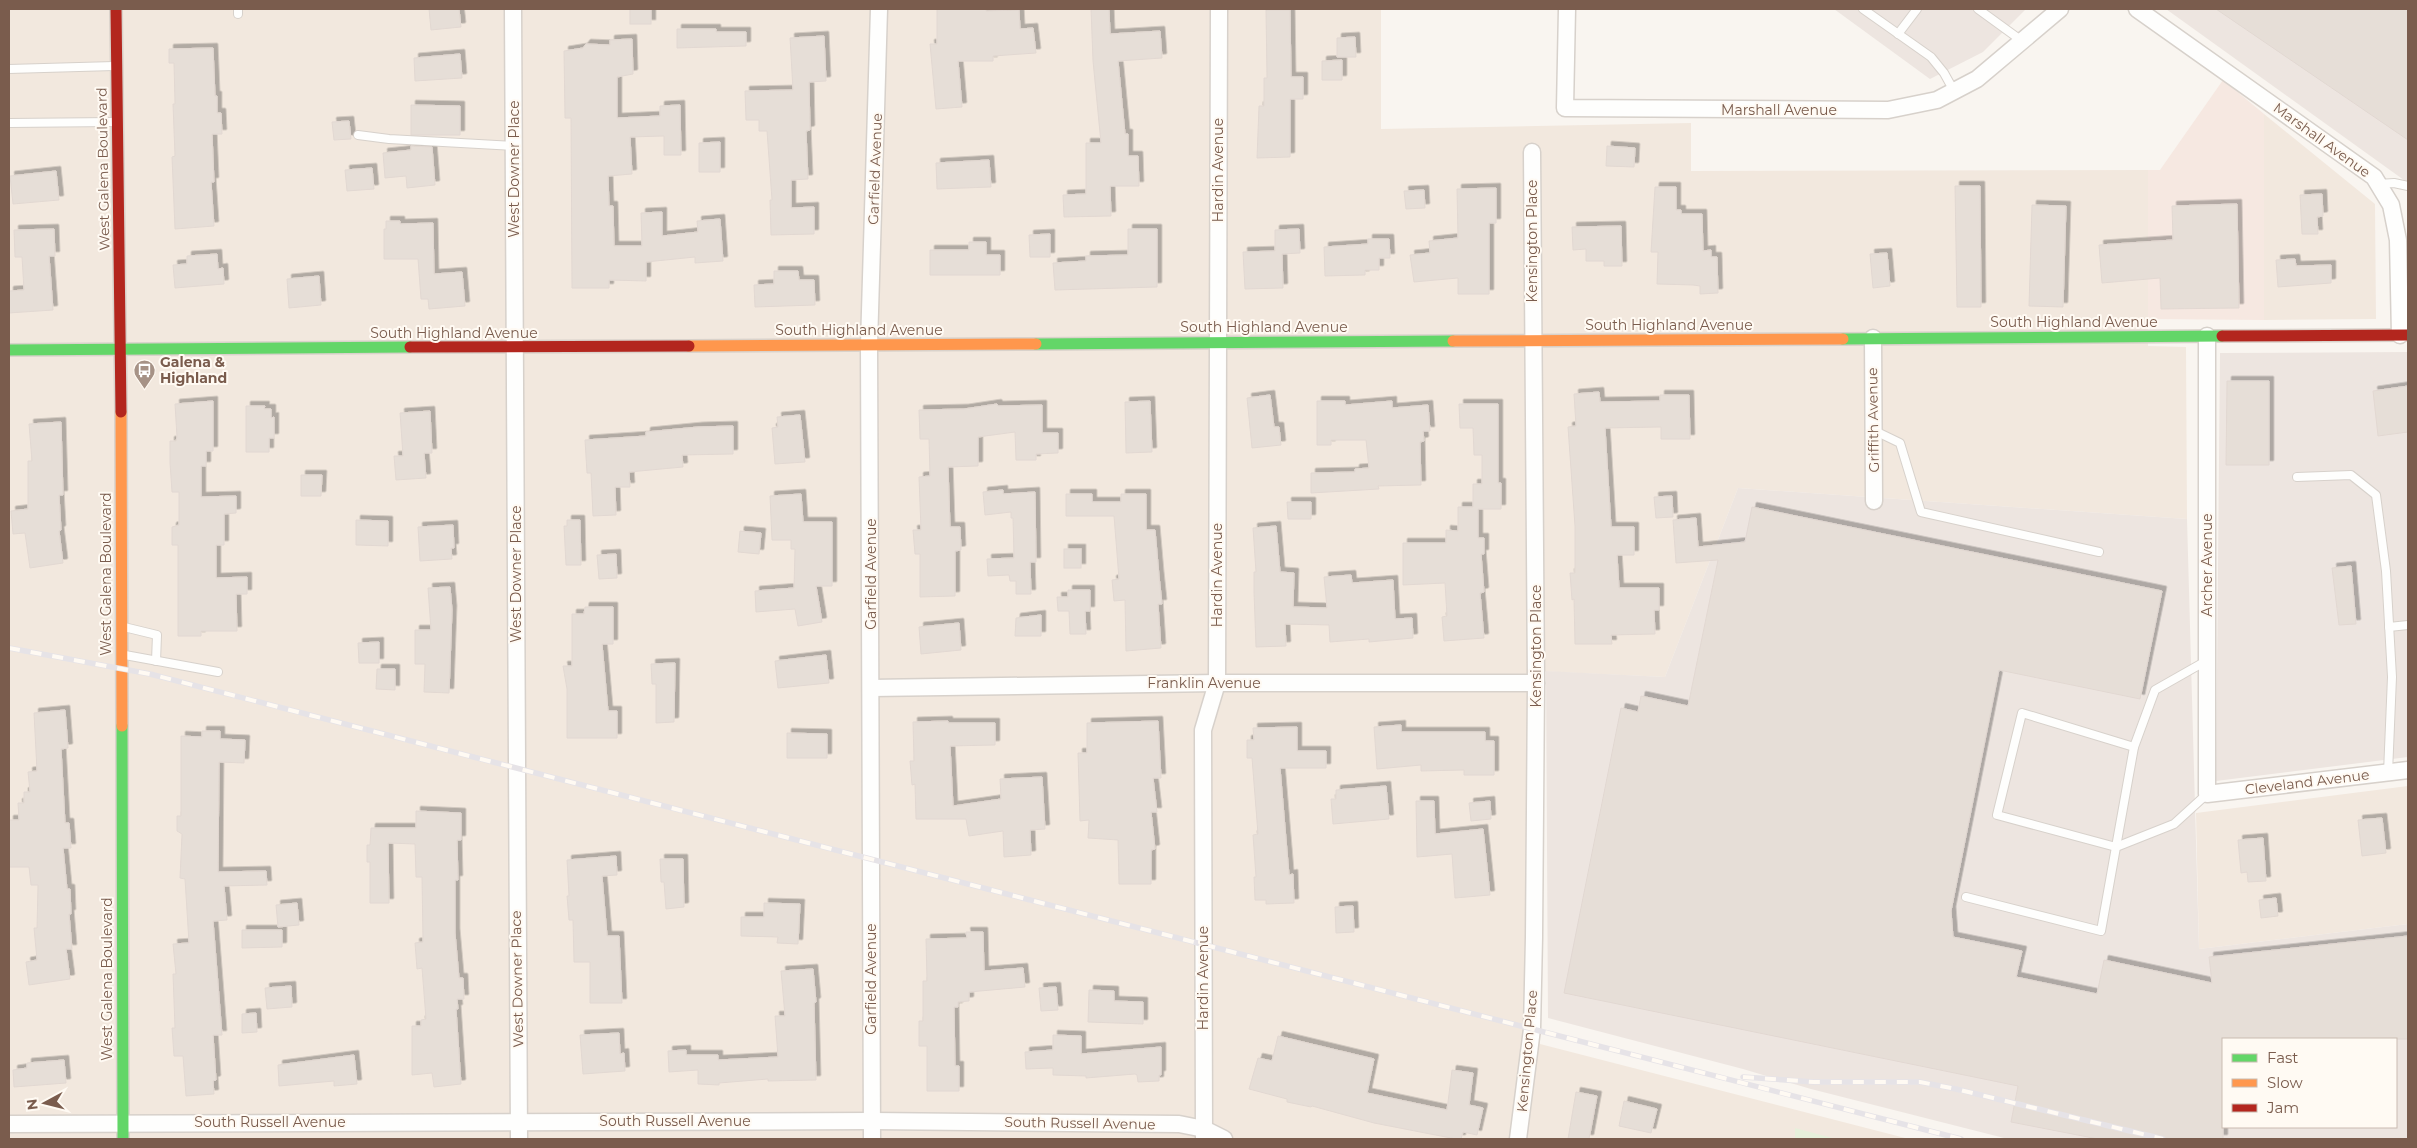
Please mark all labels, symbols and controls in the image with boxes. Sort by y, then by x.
street label: West Galena Boulevard [93,87,113,251]
street label: Marshall Avenue [2270,99,2374,181]
street label: West Downer Place [505,100,523,238]
street label: Marshall Avenue [1721,101,1837,119]
street label: Garfield Avenue [864,113,886,225]
street label: Hardin Avenue [1209,118,1227,222]
street label: Kensington Place [1523,180,1541,302]
street label: South Highland Avenue [1990,313,2158,331]
street label: South Highland Avenue [1585,316,1753,334]
street label: South Highland Avenue [1180,318,1348,336]
street label: South Highland Avenue [775,321,943,339]
street label: South Highland Avenue [370,324,538,342]
place label: Galena & Highland [160,353,227,387]
bus stop icon: Galena & Highland [132,358,156,389]
street label: Griffith Avenue [1863,367,1883,473]
street label: West Galena Boulevard [97,492,115,656]
street label: West Downer Place [507,505,525,643]
street label: Archer Avenue [2198,513,2216,617]
street label: Garfield Avenue [862,518,880,630]
street label: Hardin Avenue [1208,523,1226,627]
street label: Kensington Place [1527,585,1545,707]
street label: Franklin Avenue [1147,674,1261,692]
street label: Cleveland Avenue [2244,765,2370,799]
street label: West Galena Boulevard [98,897,116,1061]
street label: West Downer Place [507,910,527,1048]
street label: Garfield Avenue [862,923,880,1035]
street label: Hardin Avenue [1194,926,1212,1030]
street label: Kensington Place [1513,989,1541,1113]
legend [2222,1038,2397,1128]
text: Fast [2267,1048,2298,1067]
text: Slow [2267,1073,2303,1092]
north arrow [20,1078,70,1128]
text: N [22,1098,42,1111]
text: Jam [2266,1098,2299,1117]
street label: South Russell Avenue [599,1112,751,1130]
street label: South Russell Avenue [194,1113,346,1131]
street label: South Russell Avenue [1004,1113,1156,1133]

